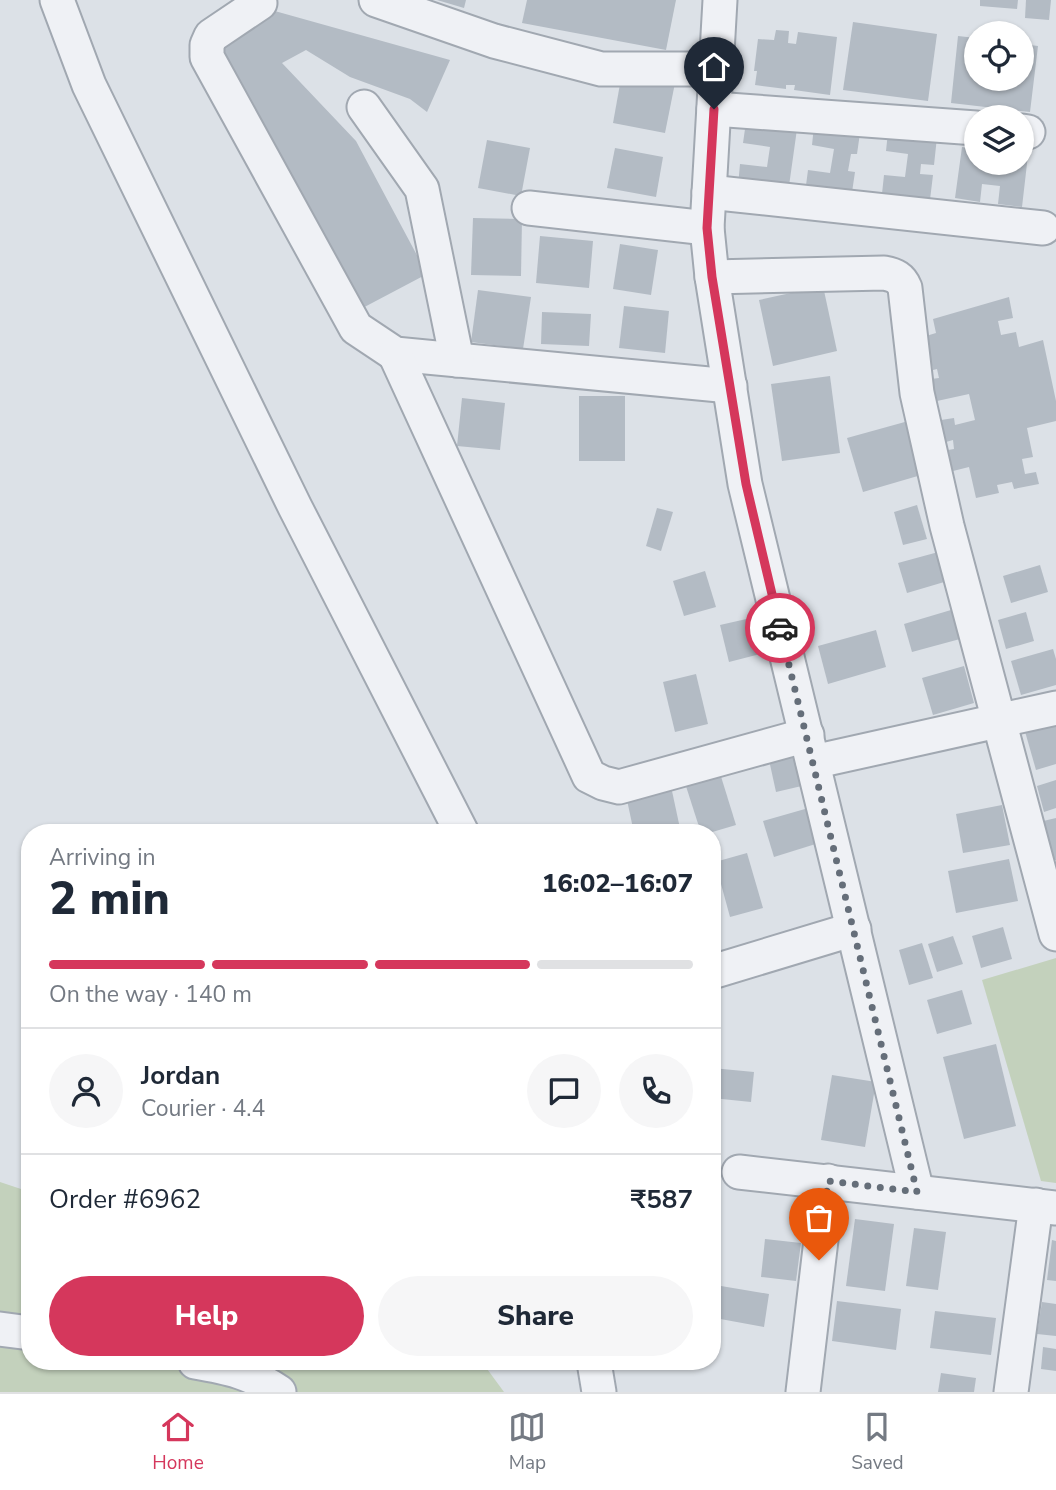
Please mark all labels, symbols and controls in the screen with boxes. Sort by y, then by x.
map controls [964,21,1034,175]
button: locate [964,21,1034,91]
pin [684,37,744,109]
icon: home [695,48,733,86]
button: layers [964,105,1034,175]
courier [745,593,815,663]
icon: car [761,609,799,647]
text: Arriving in [49,842,156,873]
text: 16:02–16:07 [542,866,693,901]
text: 2 min [49,867,170,930]
text: On the way · 140 m [49,979,252,1010]
button: person [49,1054,123,1128]
button: chat [527,1054,601,1128]
button: phone [619,1054,693,1128]
text: Jordan [141,1058,220,1093]
text: Courier · 4.4 [141,1093,265,1124]
text: Order #6962 [49,1182,201,1217]
text: ₹587 [631,1182,693,1217]
pin [789,1188,849,1260]
icon: bag [800,1199,838,1237]
button: Help [49,1276,364,1356]
button: Share [378,1276,693,1356]
tab: Home [152,1408,204,1476]
tab: Map [508,1408,546,1476]
tab: Saved [851,1408,904,1476]

